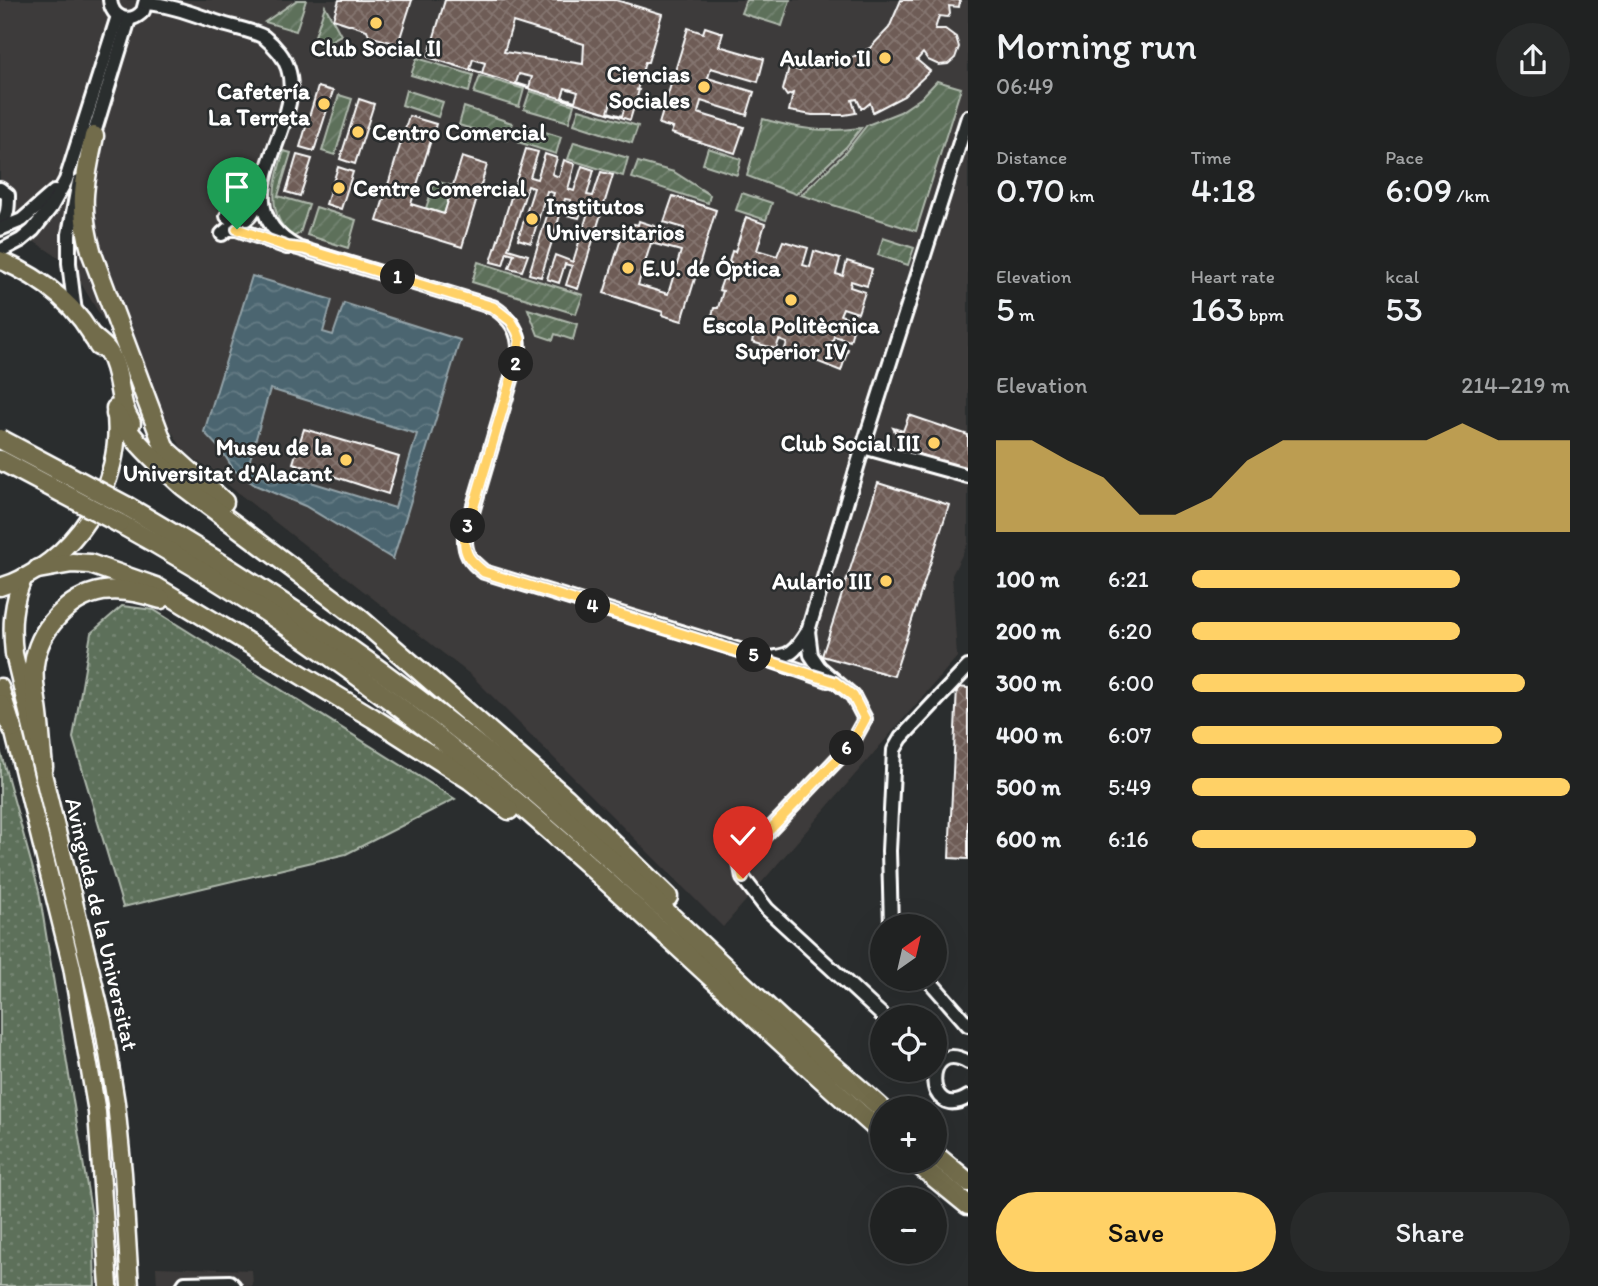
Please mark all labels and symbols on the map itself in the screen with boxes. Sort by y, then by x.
marker: Club Social II [368,15,384,31]
place label: Club Social II [311,34,441,62]
place label: Aulario II [779,44,871,72]
marker: Aulario II [877,50,893,66]
place label: Ciencias Sociales [607,60,690,114]
place label: Cafetería La Terreta [208,77,311,131]
marker: Ciencias Sociales [696,79,712,95]
marker: Cafetería La Terreta [316,96,332,112]
place label: Centro Comercial [372,118,546,146]
marker: Centro Comercial [350,124,366,140]
pin [207,157,267,229]
place label: Centre Comercial [353,174,527,202]
marker: Centre Comercial [331,180,347,196]
place label: Institutos Universitarios [546,192,684,246]
marker: Institutos Universitarios [524,211,540,227]
place label: E.U. de Óptica [642,254,782,282]
pin: 1 [380,260,416,294]
marker: E.U. de Óptica [620,260,636,276]
marker: Escola Politècnica Superior IV [783,292,799,308]
place label: Escola Politècnica Superior IV [702,311,881,365]
pin: 2 [498,346,534,382]
place label: Club Social III [781,429,920,457]
place label: Museu de la Universitat d'Alacant [123,433,333,487]
marker: Club Social III [926,435,942,451]
marker: Museu de la Universitat d'Alacant [338,452,354,468]
pin: 3 [450,508,486,544]
place label: Aulario III [771,567,872,595]
marker: Aulario III [878,573,894,589]
pin: 4 [576,588,610,624]
pin: 5 [736,638,772,672]
pin: 6 [830,730,864,766]
street label: Avinguda de la Universitat [59,795,145,1054]
pin [713,806,773,878]
north arrow [870,914,947,990]

